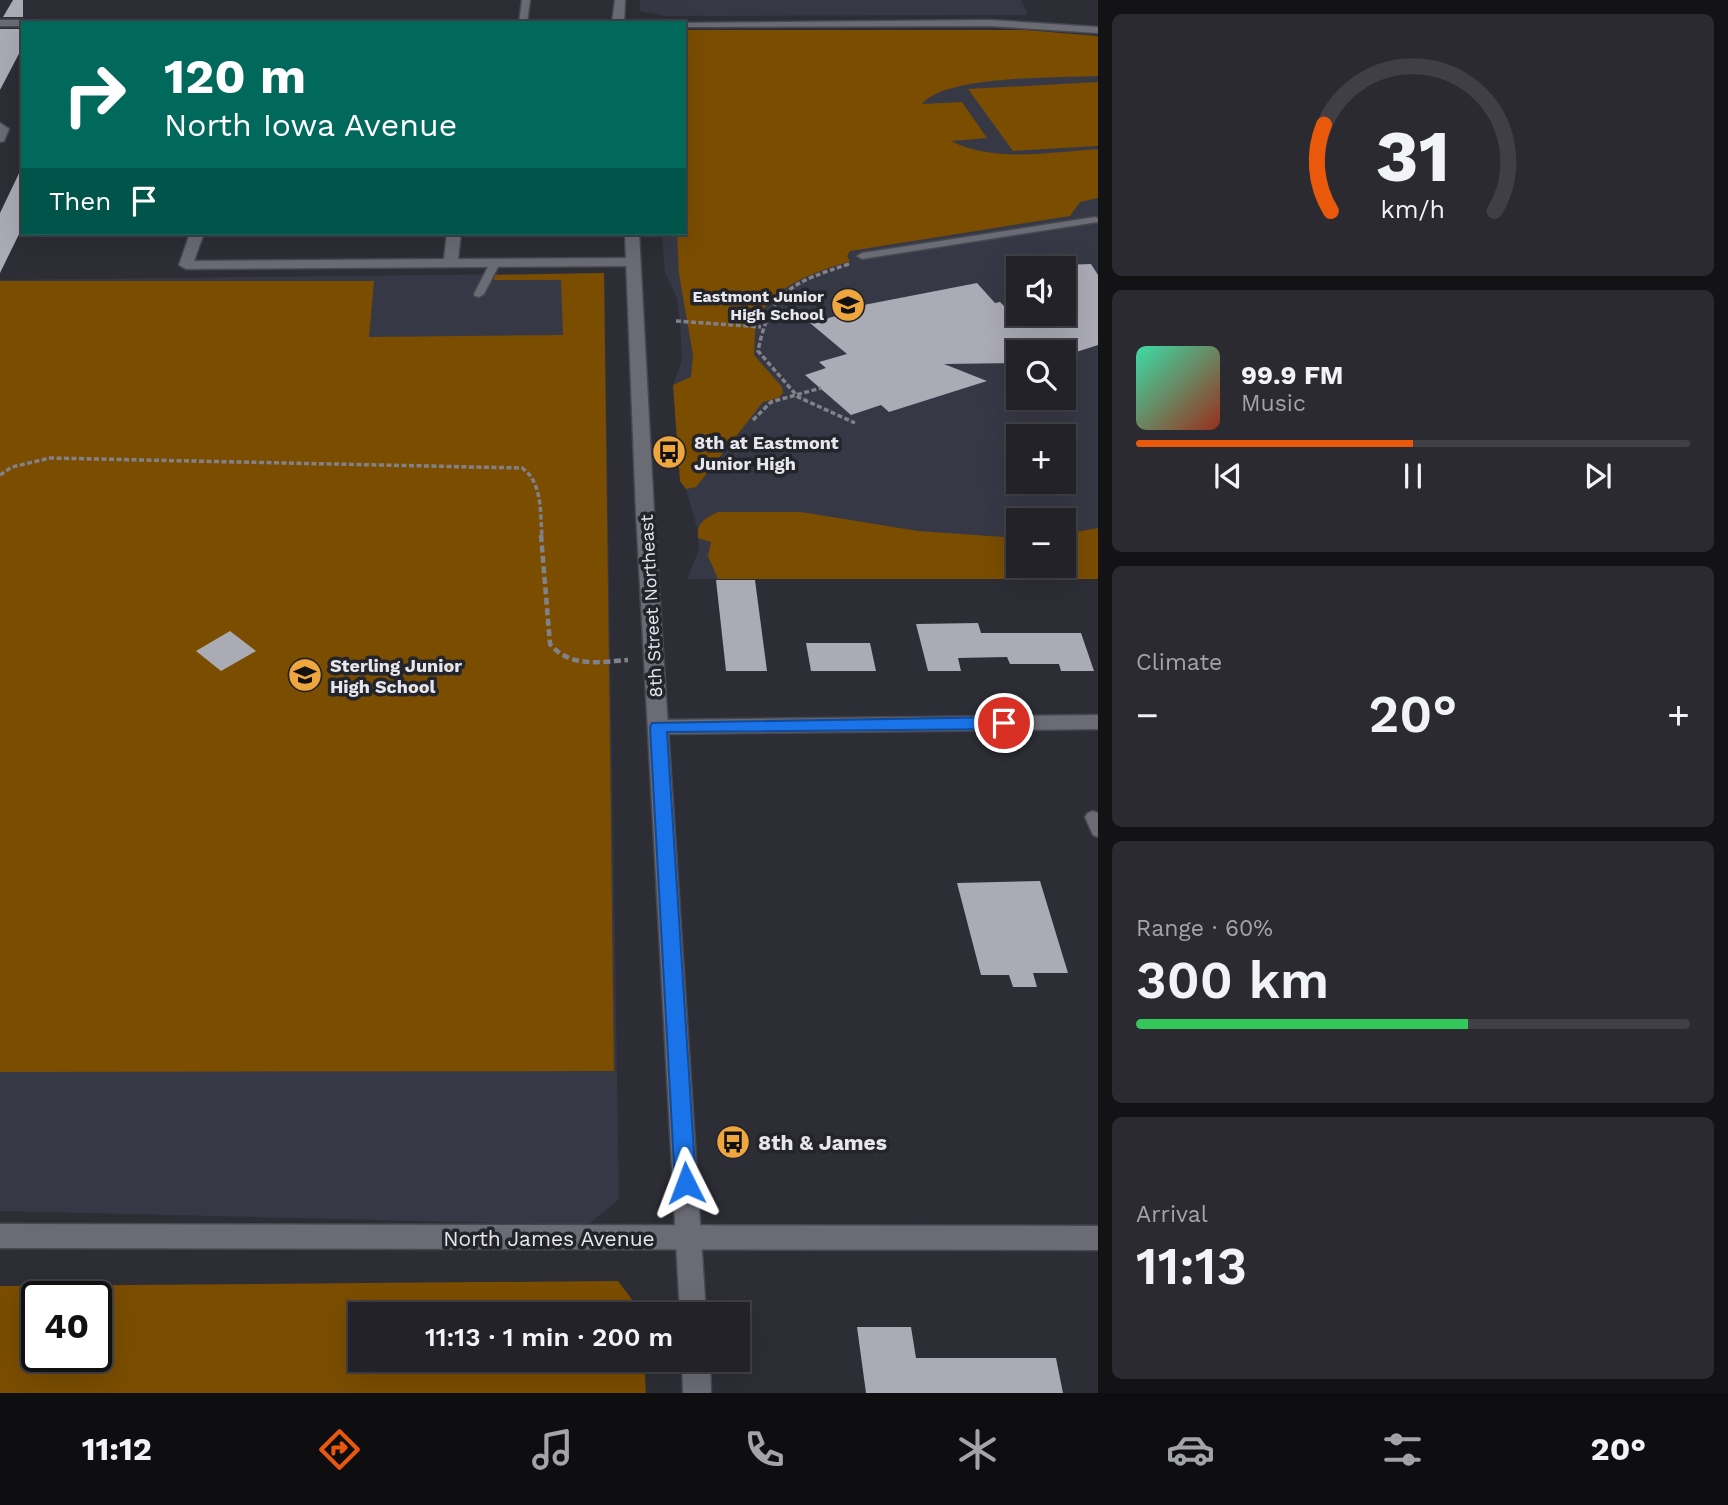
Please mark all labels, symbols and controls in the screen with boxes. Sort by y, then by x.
text: 120 m [164,47,306,105]
icon: right [49,49,140,140]
text: North Iowa Avenue [164,106,457,144]
text: 31 [1376,113,1450,199]
icon: arrive [125,182,163,220]
text: Then [49,186,111,216]
text: km/h [1381,195,1445,224]
map controls [1006,256,1076,578]
button: sound [1006,256,1076,326]
school or university icon: Eastmont Junior High School [829,286,867,324]
place label: Eastmont Junior High School [693,287,825,324]
button: search [1006,340,1076,410]
text: 99.9 FM [1241,360,1343,390]
text: Music [1241,390,1306,417]
button: + [1006,424,1076,494]
place label: 8th at Eastmont Junior High [694,432,839,474]
bus stop icon: 8th at Eastmont Junior High [650,433,688,471]
icon: previous [1209,457,1247,495]
icon: pause [1394,457,1432,495]
icon: next [1579,457,1617,495]
button: − [1006,508,1076,578]
street label: 8th Street Northeast [636,514,666,698]
text: Climate [1136,649,1222,676]
place label: Sterling Junior High School [330,655,462,697]
school or university icon: Sterling Junior High School [286,656,324,694]
text: 20° [1369,684,1457,745]
pin [974,693,1034,753]
text: − [1136,693,1159,737]
text: + [1667,693,1690,737]
icon: arrive [985,704,1023,742]
text: Range · 60% [1136,915,1273,942]
text: 300 km [1136,950,1329,1011]
bus stop icon: 8th & James [714,1123,752,1161]
place label: 8th & James [758,1130,887,1155]
position arrow [649,1146,723,1220]
text: Arrival [1136,1201,1208,1228]
street label: North James Avenue [443,1226,655,1251]
text: 11:13 [1136,1236,1247,1297]
speed limit sign: 40 [21,1281,112,1372]
text: 11:13 · 1 min · 200 m [425,1322,673,1352]
icon: directions [315,1425,364,1474]
icon: music [528,1425,577,1474]
icon: phone [740,1425,789,1474]
icon: climate [953,1425,1002,1474]
icon: car [1166,1425,1215,1474]
icon: filters [1378,1425,1427,1474]
text: 11:12 [82,1430,152,1468]
text: 20° [1591,1430,1646,1468]

